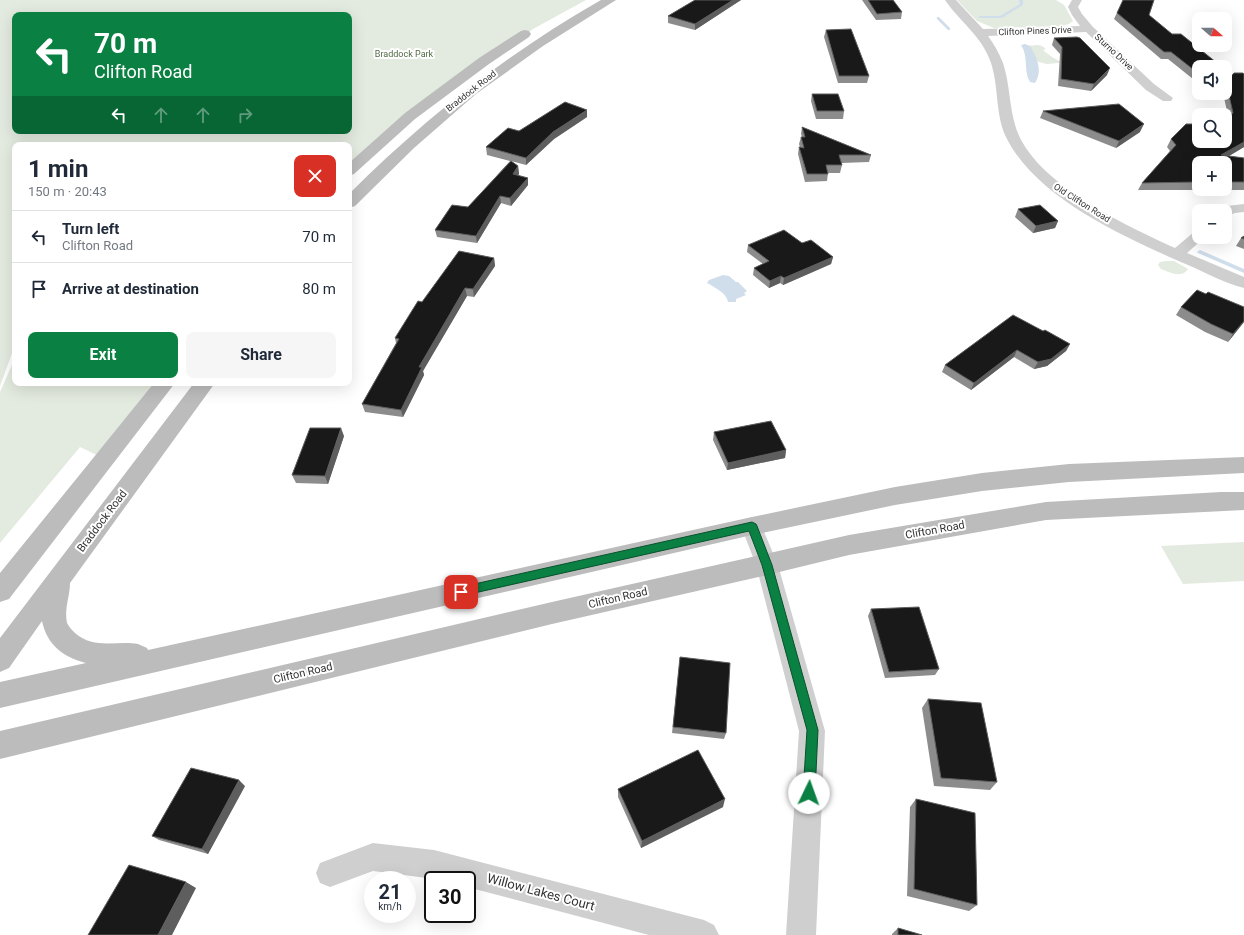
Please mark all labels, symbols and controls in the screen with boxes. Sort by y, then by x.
north arrow [1192,12,1232,52]
map controls [1192,12,1232,244]
street label: Clifton Pines Drive [998,25,1072,37]
text: 70 m [94,27,157,60]
icon: left [28,28,80,80]
street label: Sturno Drive [1093,32,1135,72]
park label: Braddock Park [375,49,434,59]
button: sound [1192,60,1232,100]
text: Clifton Road [94,61,192,82]
street label: Braddock Road [444,68,498,114]
icon: left [108,104,130,126]
icon: ahead [150,104,172,126]
icon: ahead [192,104,214,126]
icon: right [234,104,256,126]
button: search [1192,108,1232,148]
text: 1 min [28,155,88,183]
button: close [294,155,336,197]
button: + [1192,156,1232,196]
street label: Old Clifton Road [1052,182,1112,224]
text: 150 m · 20:43 [28,184,107,199]
button: − [1192,204,1232,244]
text: Turn left [62,220,119,238]
icon: left [28,226,50,248]
text: 70 m [302,228,336,246]
text: Clifton Road [62,238,133,253]
icon: arrive [28,278,50,300]
text: Arrive at destination [62,280,199,298]
text: 80 m [302,280,336,298]
button: Exit [28,332,178,378]
button: Share [186,332,336,378]
street label: Braddock Road [74,487,130,555]
street label: Clifton Road [904,518,966,542]
pin [444,575,478,609]
icon: arrive [450,581,472,603]
street label: Clifton Road [587,585,649,611]
street label: Clifton Road [272,660,334,686]
position arrow [788,772,830,814]
street label: Willow Lakes Court [486,870,596,914]
speed limit sign: 30 [424,871,476,923]
text: 21 [379,880,401,904]
text: km/h [378,901,402,912]

